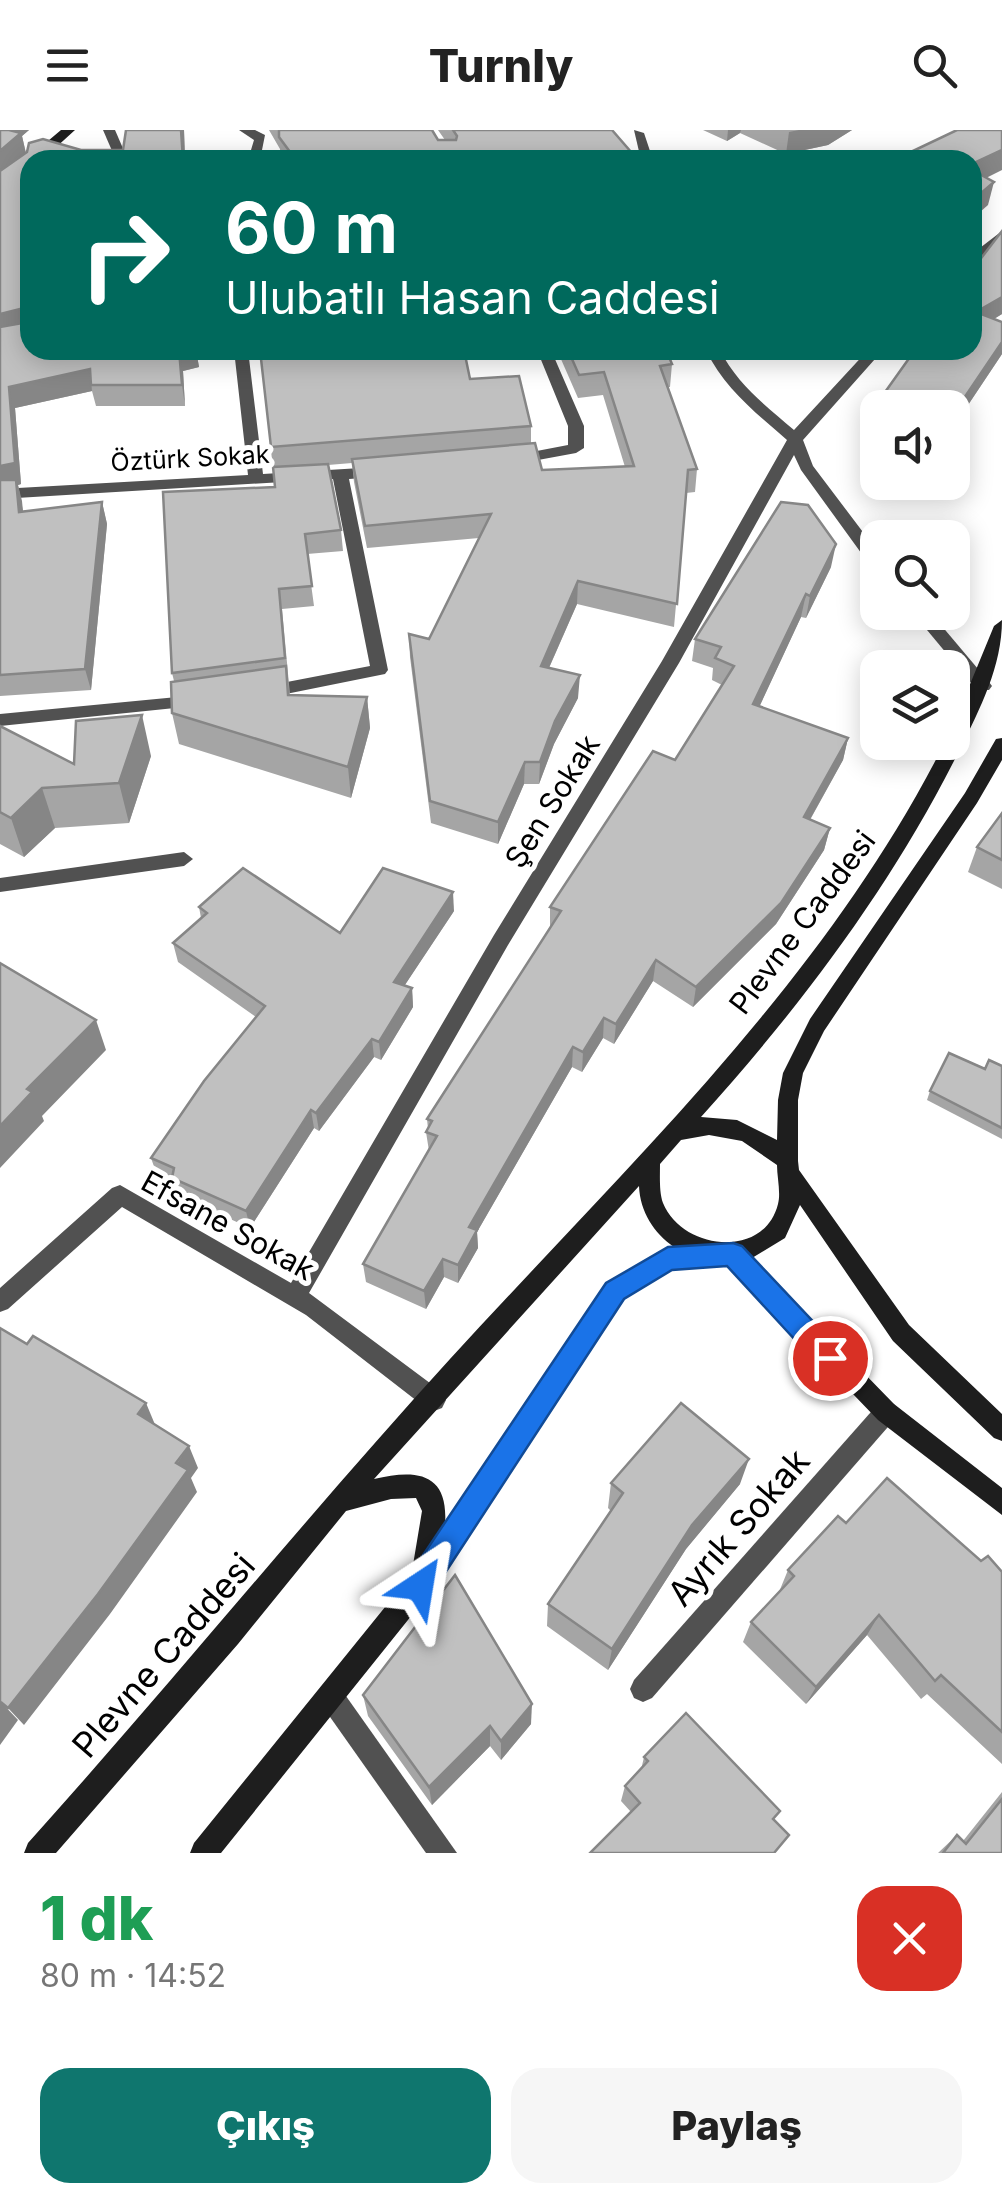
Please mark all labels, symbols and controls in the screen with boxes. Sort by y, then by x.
icon: menu [40,38,95,93]
text: Turnly [429,38,573,93]
icon: search [907,38,962,93]
text: 60 m [225,185,398,270]
icon: right [60,190,190,320]
text: Ulubatlı Hasan Caddesi [225,270,720,325]
map controls [860,390,970,760]
button: sound [860,390,970,500]
street label: Öztürk Sokak [110,439,270,477]
button: search [860,520,970,630]
button: layers [860,650,970,760]
street label: Şen Sokak [497,727,607,874]
street label: Plevne Caddesi [721,823,883,1021]
street label: Efsane Sokak [135,1163,321,1287]
pin [788,1316,873,1401]
icon: arrive [803,1331,858,1386]
street label: Ayrık Sokak [658,1440,818,1614]
position arrow [368,1534,472,1638]
street label: Plevne Caddesi [63,1544,263,1766]
text: 1 dk [40,1882,153,1954]
button: close [857,1886,962,1991]
text: 80 m · 14:52 [40,1956,226,1995]
button: Çıkış [40,2068,491,2183]
button: Paylaş [511,2068,962,2183]

